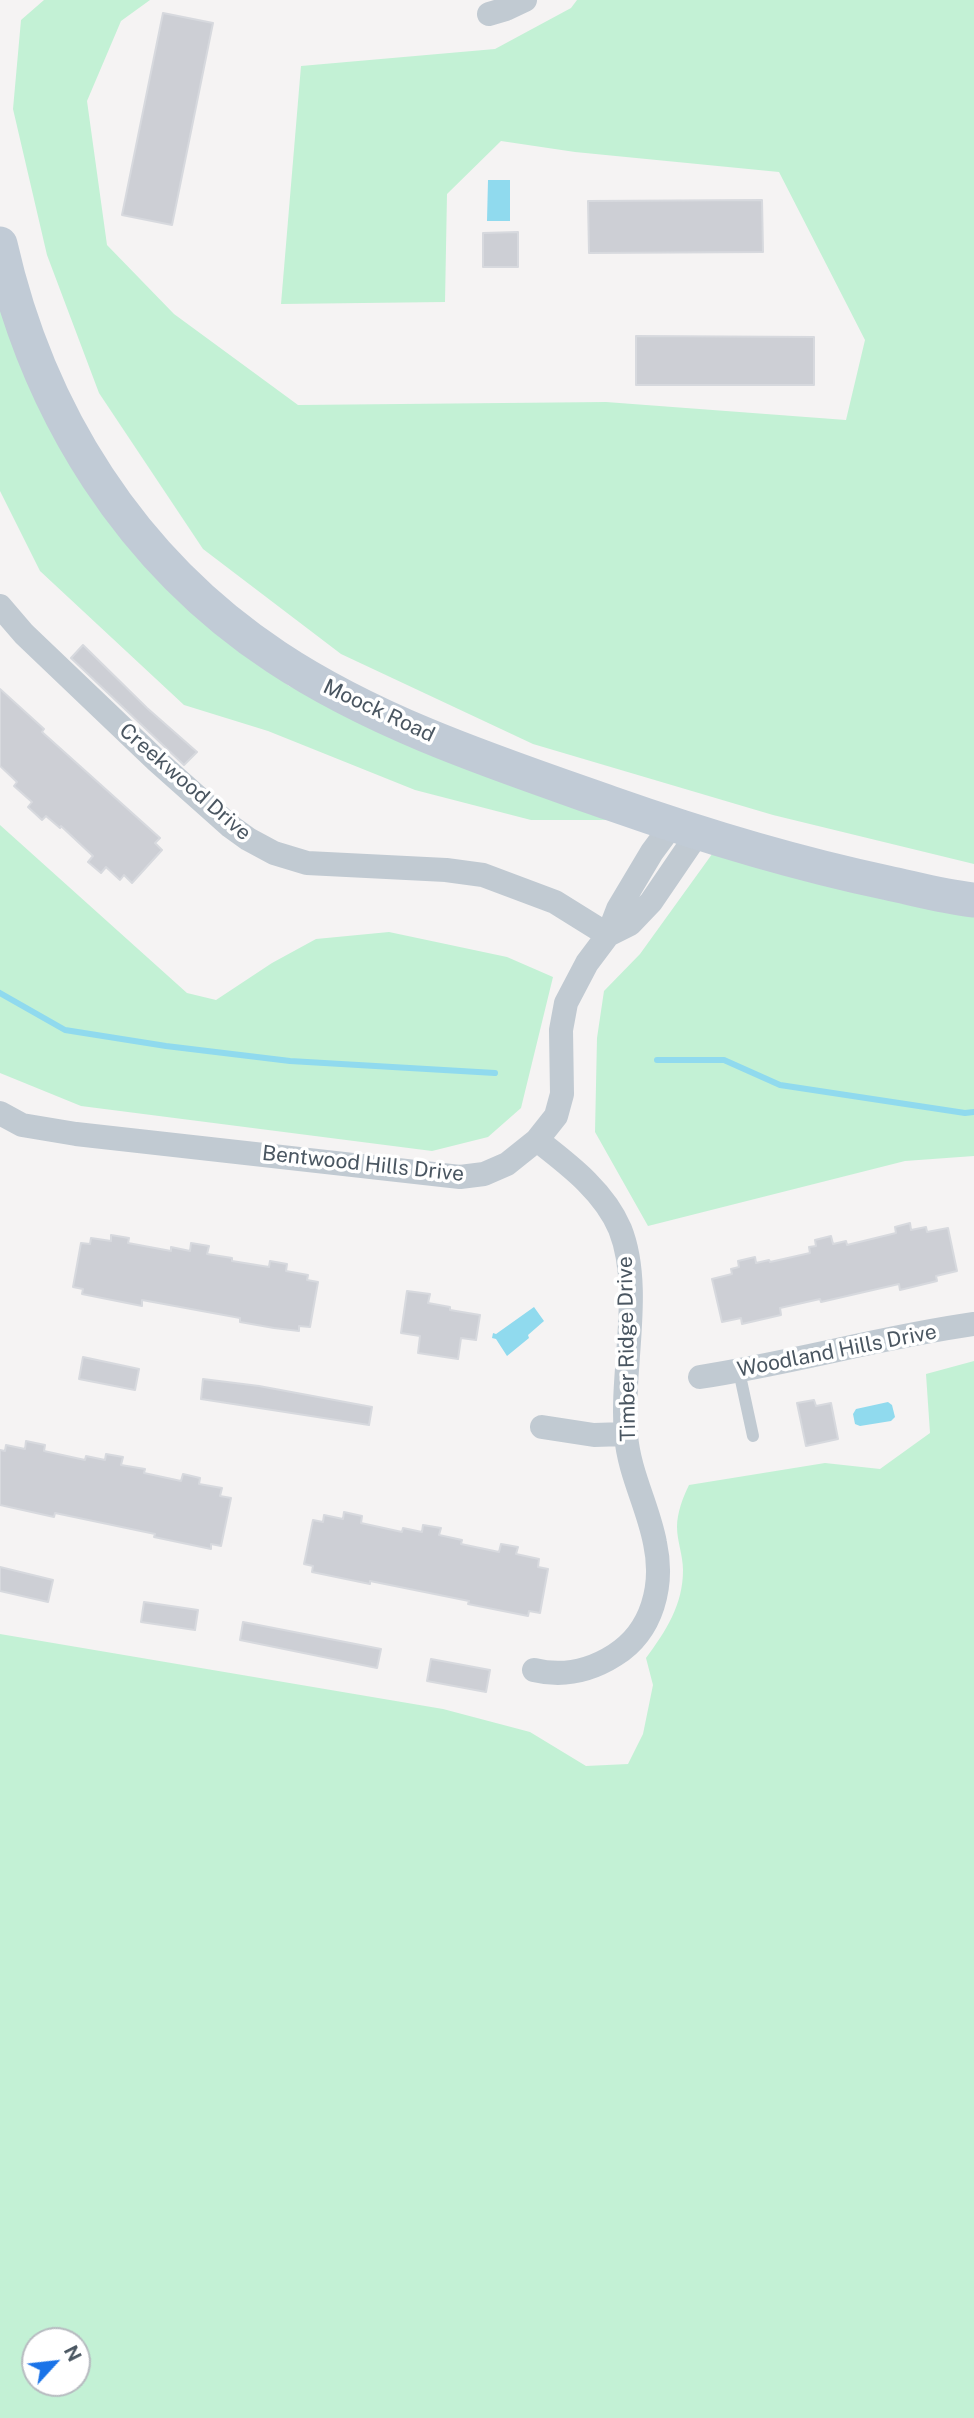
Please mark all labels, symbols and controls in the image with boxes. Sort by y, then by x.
street label: Moock Road [319,674,439,748]
street label: Creekwood Drive [114,718,256,846]
street label: Bentwood Hills Drive [261,1141,465,1187]
street label: Timber Ridge Drive [613,1256,641,1442]
street label: Woodland Hills Drive [735,1319,939,1383]
north arrow [21,2327,91,2397]
text: N [60,2342,86,2365]

